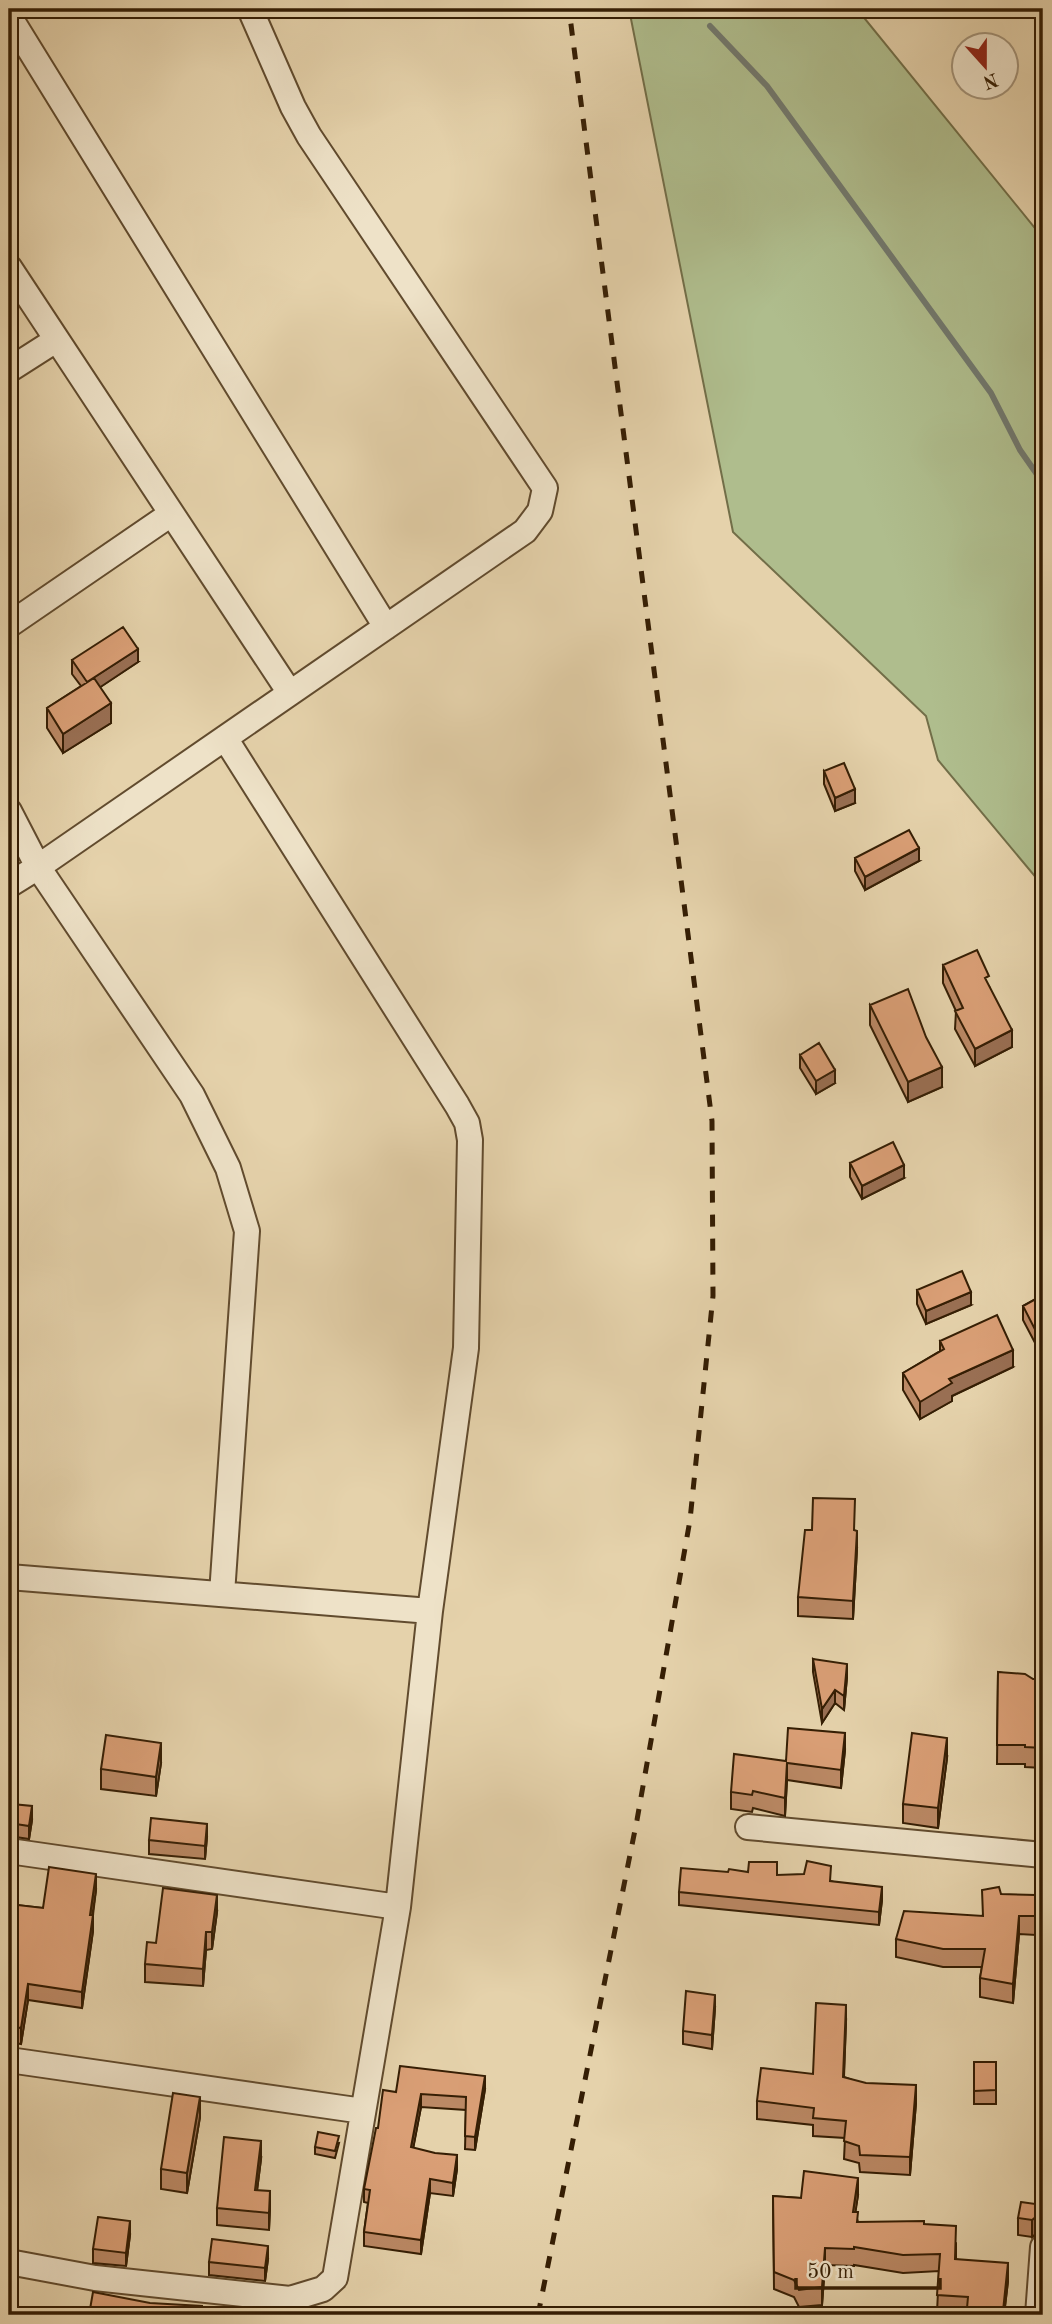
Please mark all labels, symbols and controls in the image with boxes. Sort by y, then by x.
north arrow [950,32,1020,102]
text: N [980,68,1000,91]
scale bar [796,2247,940,2291]
text: 50 m [807,2262,854,2283]

